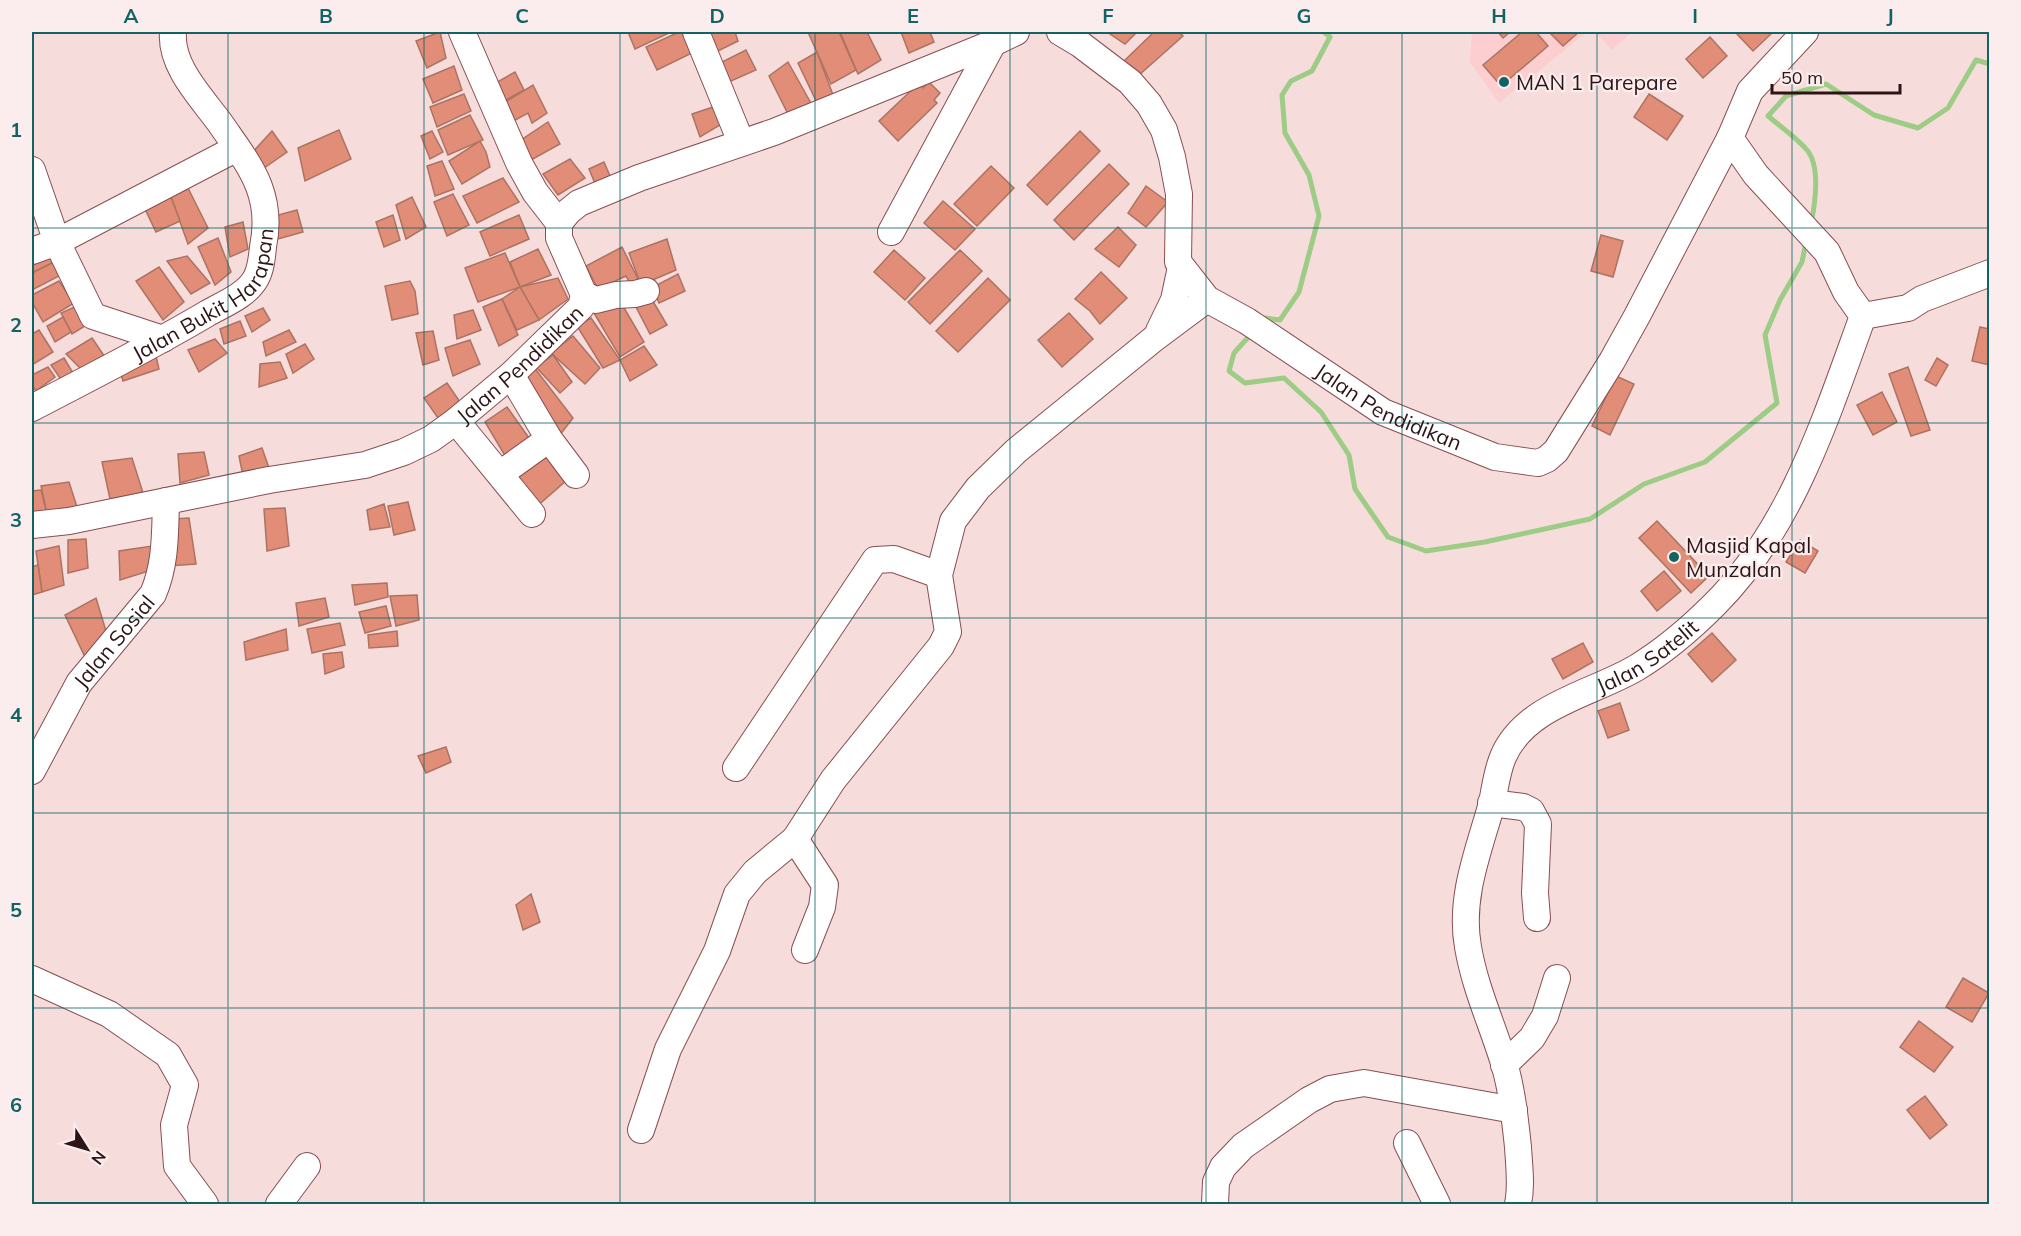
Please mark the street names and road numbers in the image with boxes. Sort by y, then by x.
street label: Jalan Bukit Harapan [128,227,279,366]
street label: Jalan Pendidikan [451,299,588,428]
street label: Jalan Pendidikan [1310,357,1466,455]
street label: Jalan Sosial [68,590,160,693]
street label: Jalan Satelit [1592,614,1703,699]

